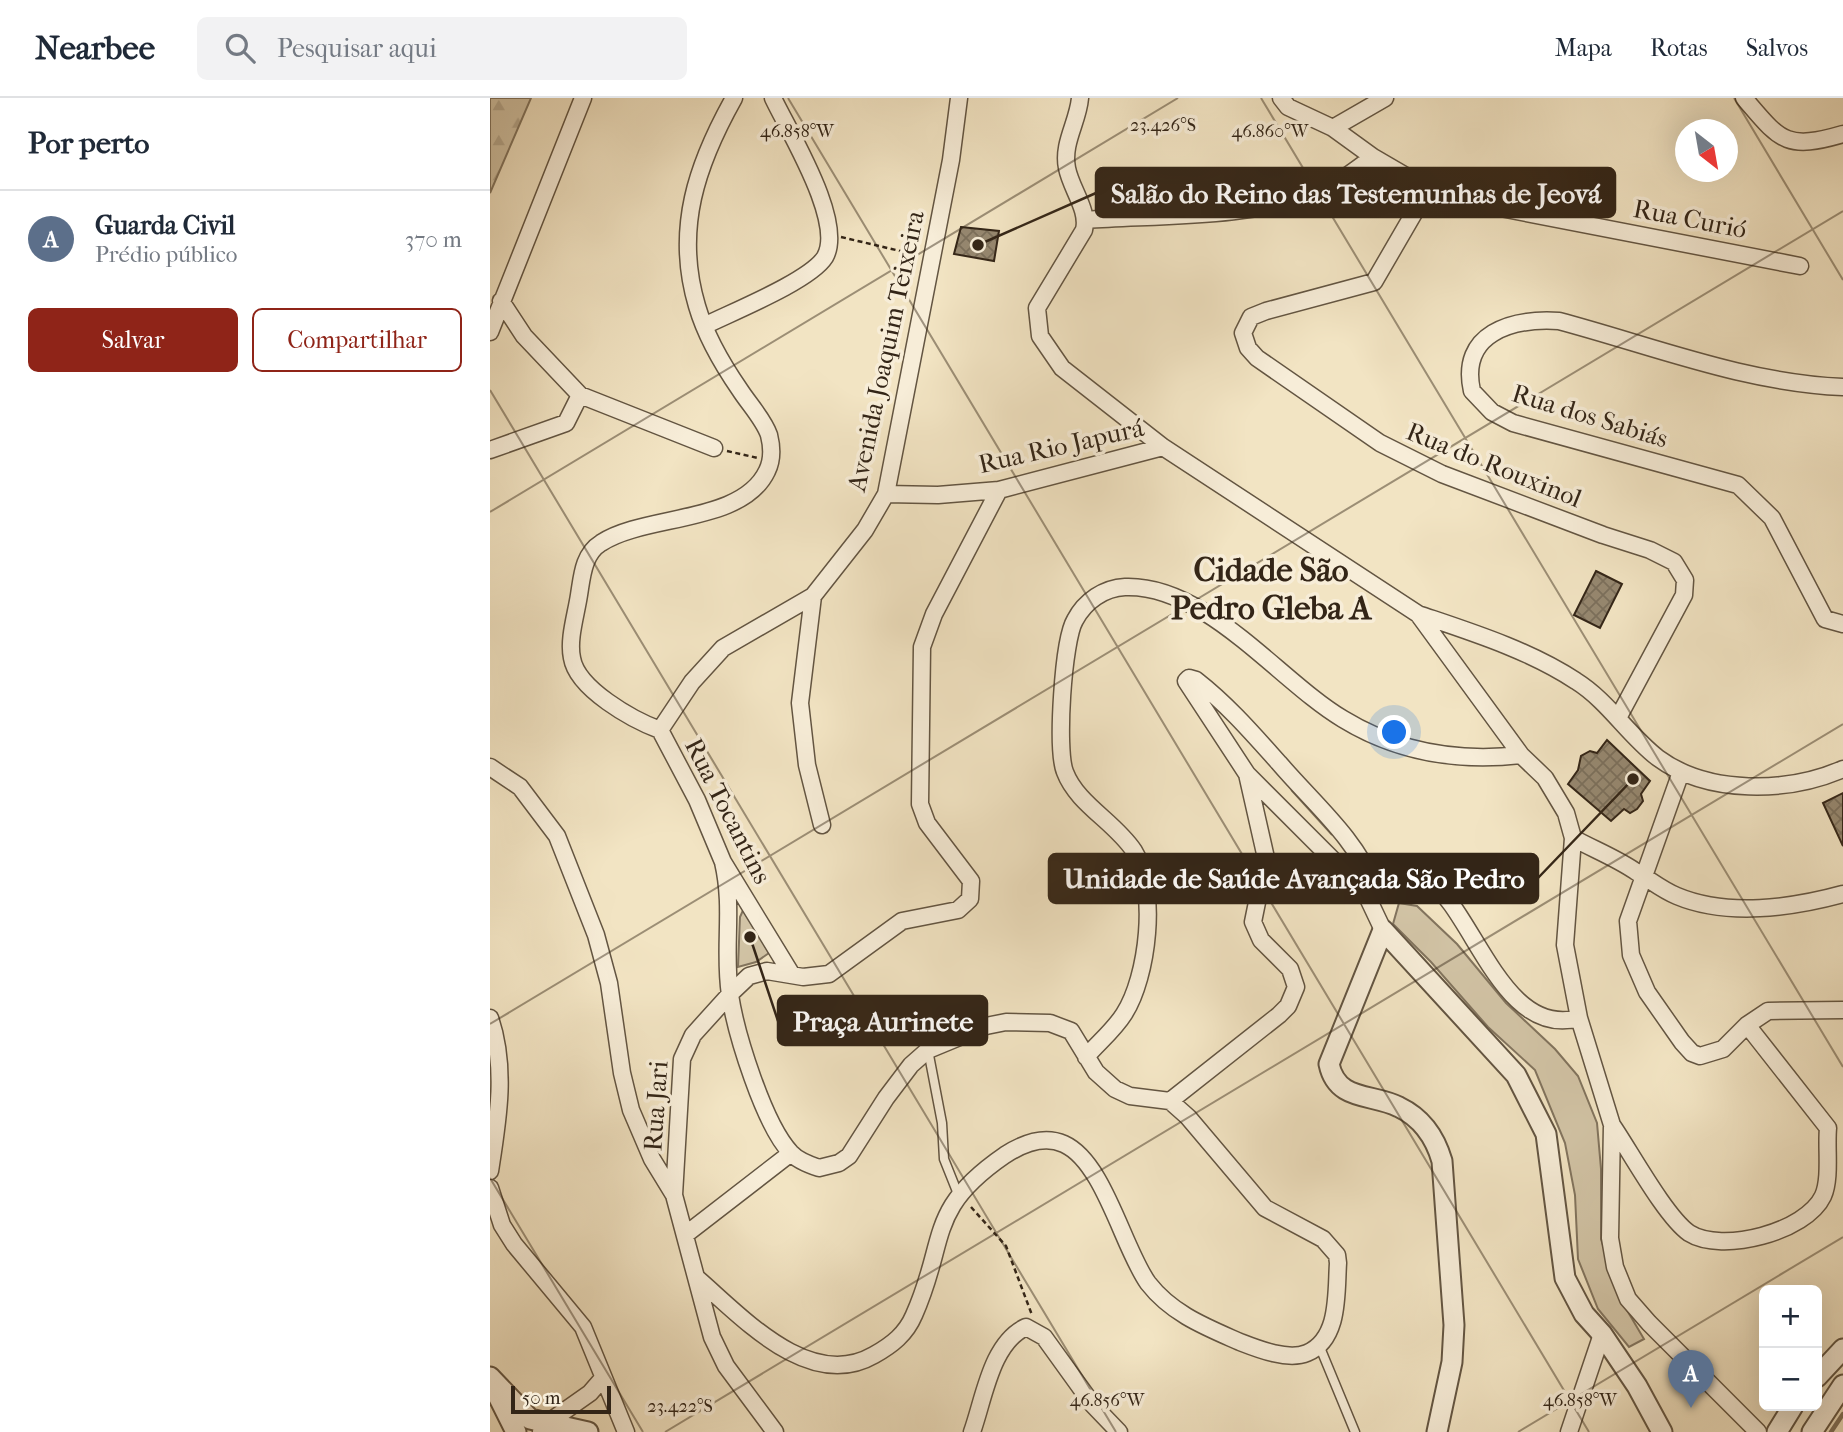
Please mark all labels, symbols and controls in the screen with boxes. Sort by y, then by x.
search box [197,17,687,80]
text: Nearbee [35,29,155,68]
icon: search [221,29,259,67]
text: Pesquisar aqui [277,33,437,64]
text: Mapa [1555,34,1612,62]
text: Rotas [1650,34,1708,62]
text: Salvos [1746,34,1808,62]
text: 23.426°S [1130,115,1196,136]
north arrow [1675,119,1738,182]
text: 46.858°W [760,121,835,142]
text: 46.860°W [1232,121,1310,142]
text: Por perto [28,126,150,161]
callout: Salão do Reino das Testemunhas de Jeová [1096,168,1615,217]
text: Salão do Reino das Testemunhas de Jeová [1111,177,1602,210]
street label: Rua Curió [1631,193,1749,245]
street label: Avenida Joaquim Teixeira [841,207,931,495]
text: Guarda Civil [95,210,235,241]
text: A [44,226,58,253]
text: 370 m [405,226,462,253]
text: Prédio público [95,241,238,268]
button: Salvar [28,308,238,372]
button: Compartilhar [252,308,462,372]
street label: Rua dos Sabiás [1508,378,1672,454]
street label: Rua Rio Japurá [975,412,1148,480]
street label: Rua do Rouxinol [1402,416,1586,514]
district label: Cidade São Pedro Gleba A [1171,551,1373,628]
your location [1377,715,1411,749]
street label: Rua Tocantins [678,733,778,889]
callout: Unidade de Saúde Avançada São Pedro [1049,854,1538,903]
text: Unidade de Saúde Avançada São Pedro [1063,862,1525,896]
callout: Praça Aurinete [778,996,987,1045]
text: Praça Aurinete [793,1005,974,1039]
street label: Rua Jari [637,1059,675,1152]
map controls [1759,1285,1822,1411]
button: + [1759,1285,1822,1348]
button: − [1759,1348,1822,1411]
pin: A [1668,1350,1714,1408]
scale bar [511,1383,611,1415]
text: 50 m [522,1387,561,1409]
text: 46.856°W [1070,1390,1146,1411]
text: 46.858°W [1543,1390,1618,1411]
text: 23.422°S [647,1396,713,1417]

